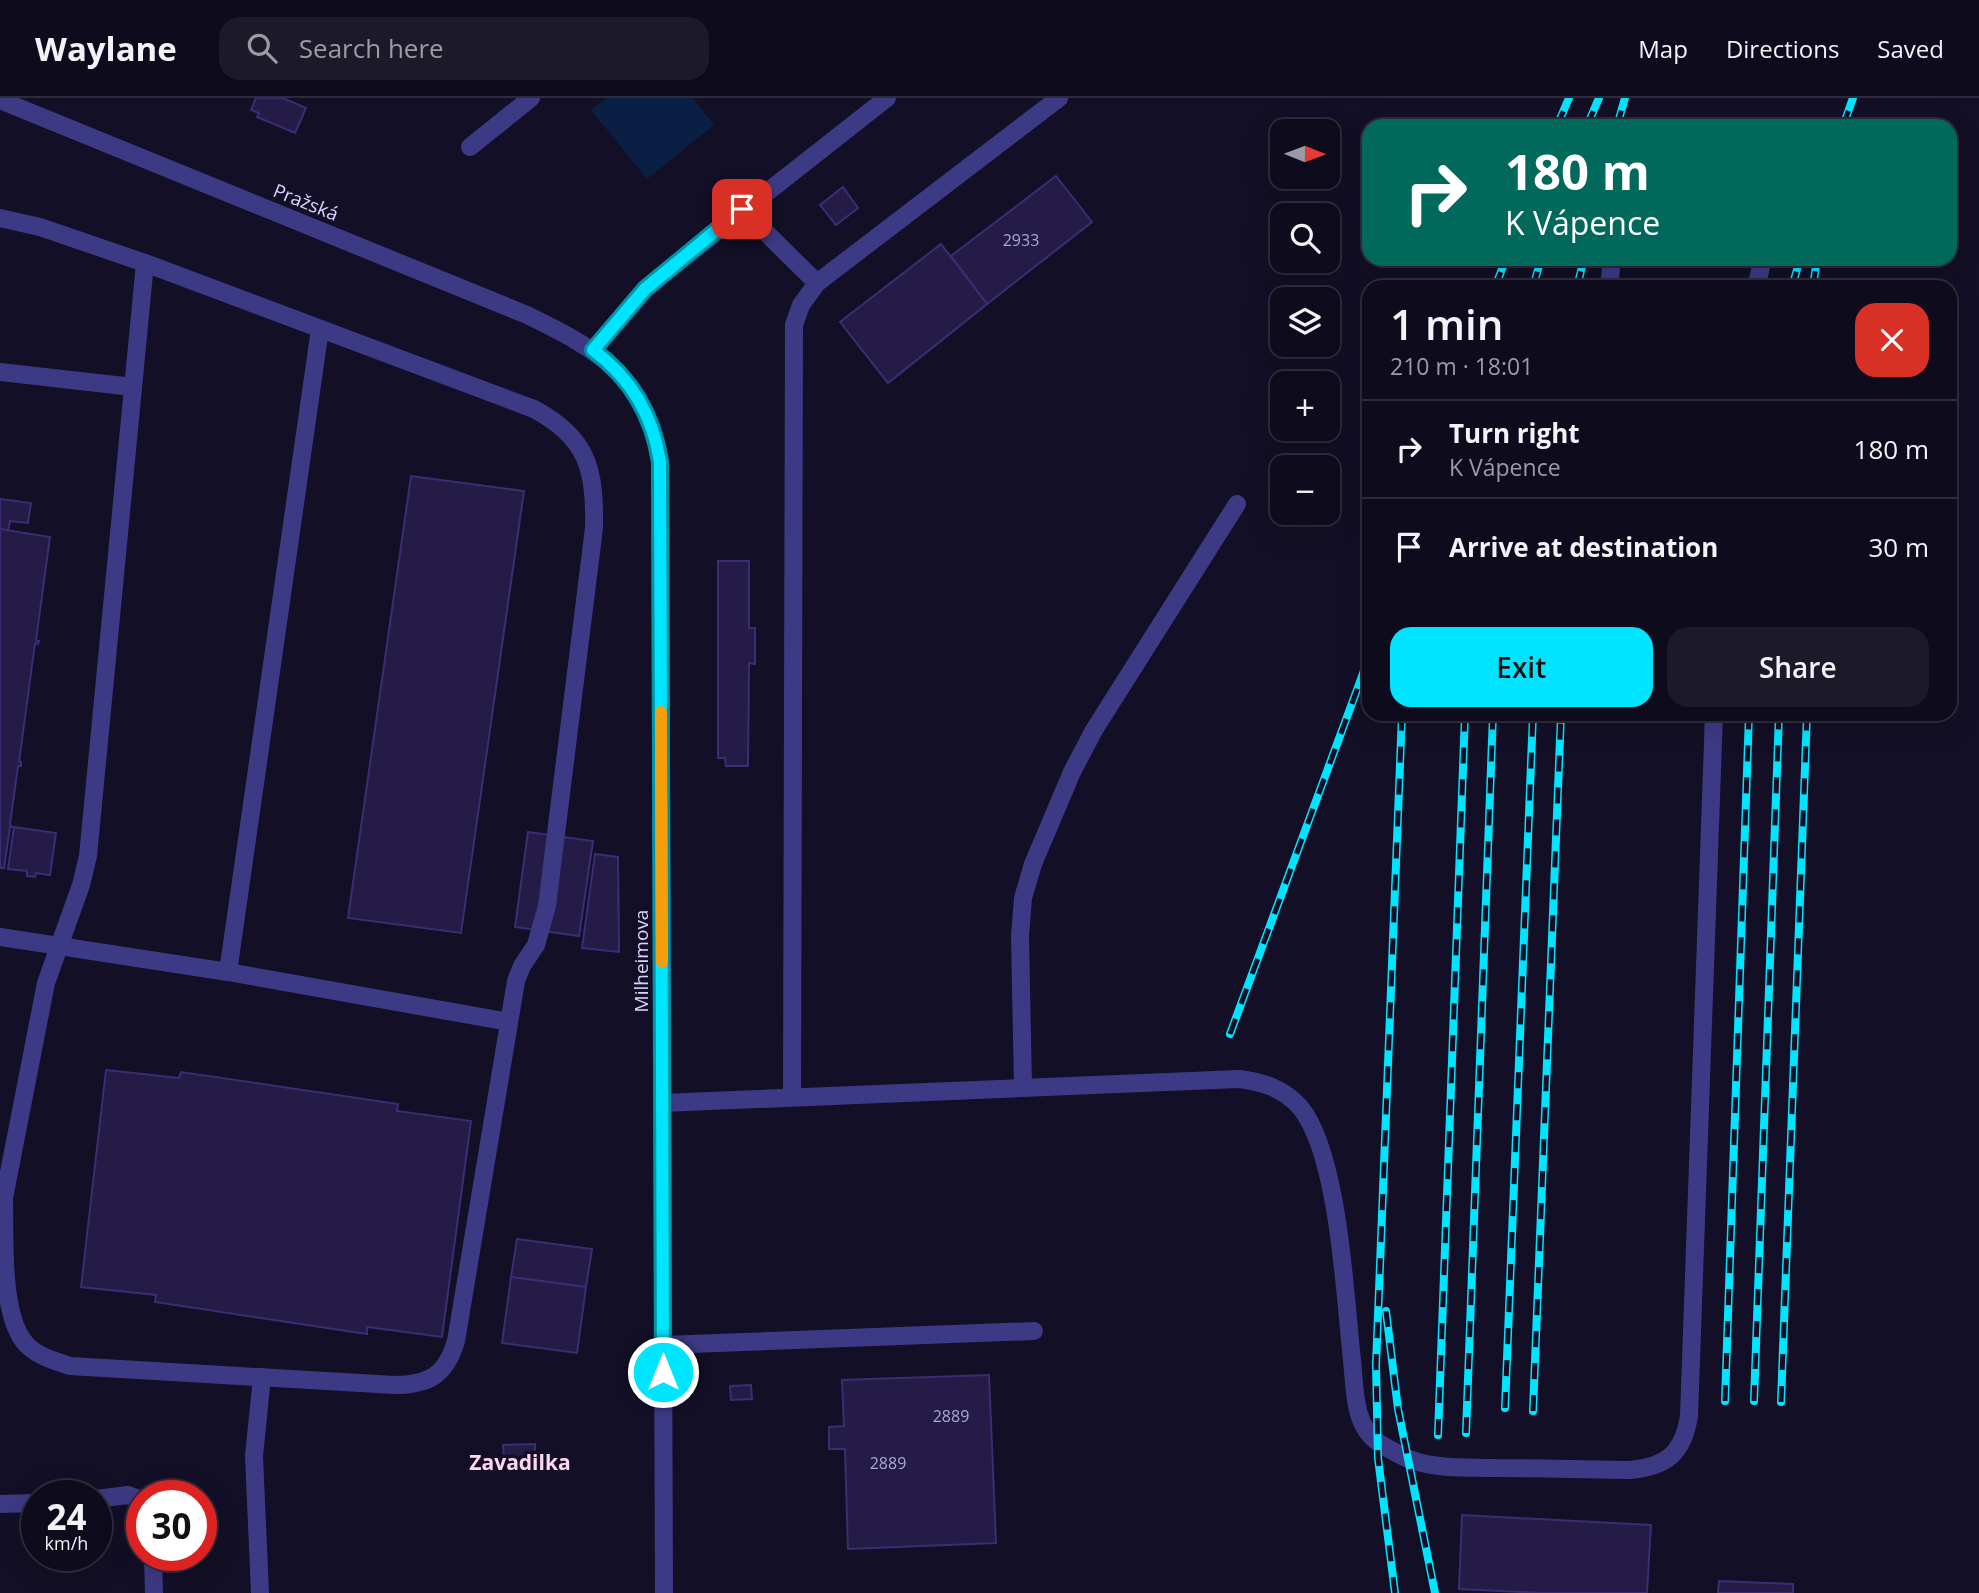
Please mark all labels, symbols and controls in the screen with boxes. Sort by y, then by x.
search box [219,17,709,80]
text: Waylane [35,26,177,71]
icon: search [243,29,281,67]
text: Search here [299,30,444,66]
text: Map [1638,32,1688,65]
text: Directions [1726,32,1839,65]
text: Saved [1877,32,1944,65]
north arrow [1270,119,1340,189]
map controls [1270,119,1340,525]
text: 180 m [1505,138,1650,204]
icon: right [1390,147,1481,238]
street label: Pražská [269,177,343,227]
pin [712,179,772,239]
icon: arrive [723,190,761,228]
text: K Vápence [1505,201,1660,244]
button: search [1270,203,1340,273]
house number: 2933 [1003,229,1039,251]
button: layers [1270,287,1340,357]
text: 1 min [1390,295,1503,352]
button: close [1855,303,1929,377]
text: 210 m · 18:01 [1390,350,1533,382]
button: + [1270,371,1340,441]
text: Turn right [1449,415,1580,451]
icon: right [1390,430,1428,468]
text: 180 m [1854,431,1929,467]
text: K Vápence [1449,451,1561,483]
button: − [1270,455,1340,525]
icon: arrive [1390,528,1428,566]
text: Arrive at destination [1449,529,1718,565]
text: 30 m [1868,529,1929,565]
button: Exit [1390,627,1653,707]
button: Share [1667,627,1929,707]
street label: Milheimova [628,910,654,1012]
position arrow [626,1335,700,1409]
house number: 2889 [933,1405,969,1427]
district label: Zavadilka [469,1448,571,1476]
house number: 2889 [870,1452,906,1474]
speed limit sign: 30 [126,1480,217,1571]
text: 24 [46,1493,87,1540]
text: km/h [45,1531,88,1555]

